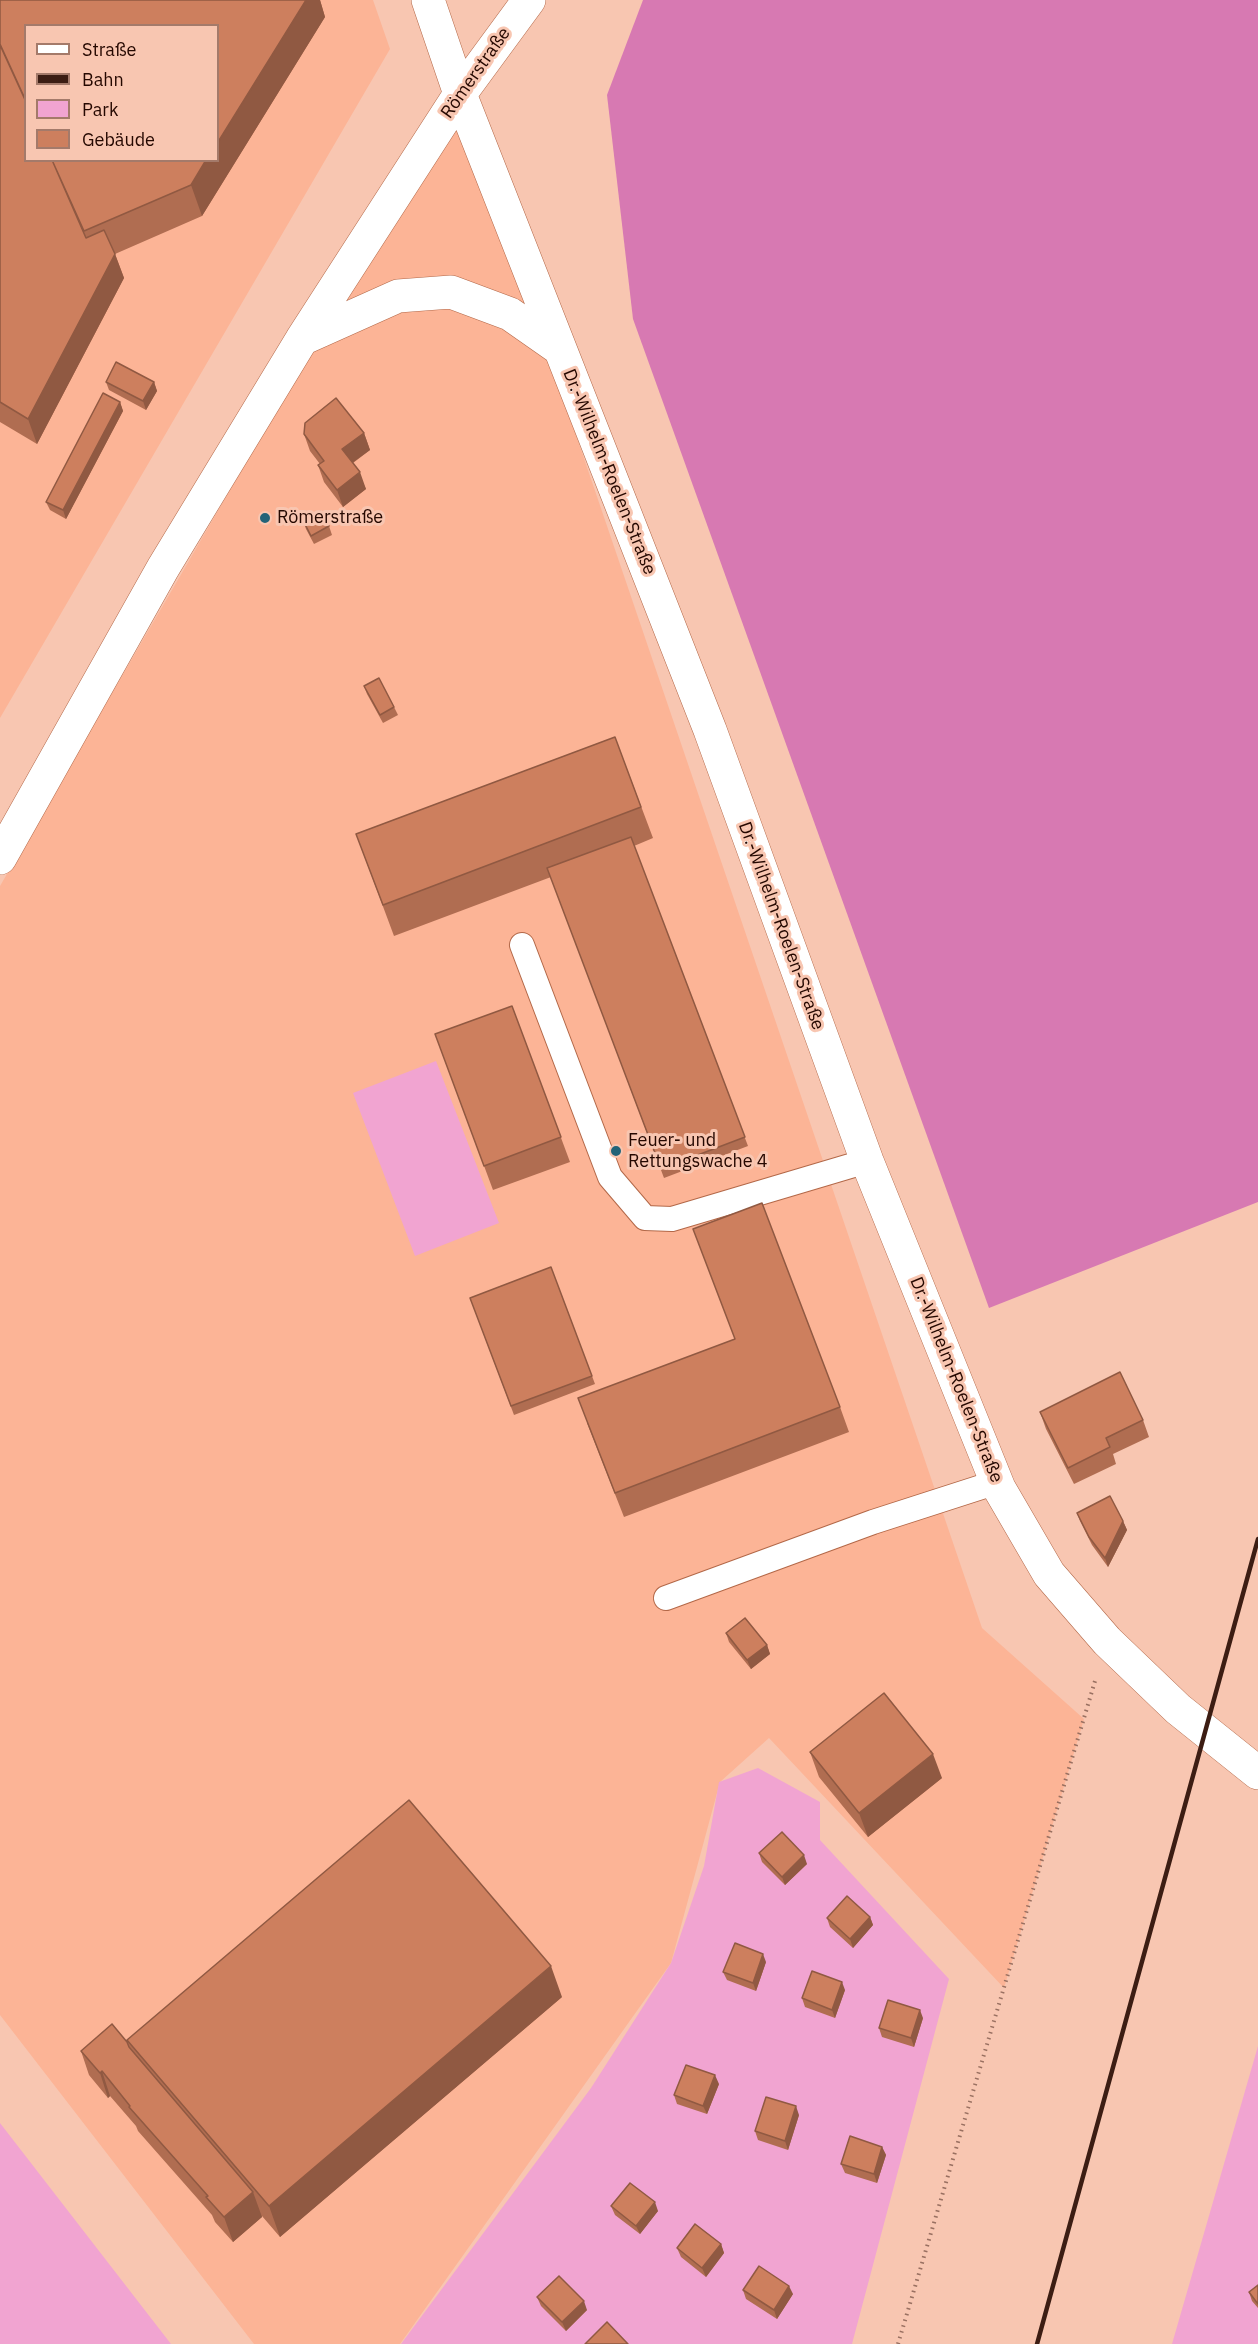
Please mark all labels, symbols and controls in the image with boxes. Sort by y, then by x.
street label: Römerstraße [437,23,515,123]
legend [24,24,219,162]
text: Straße [82,38,136,61]
text: Bahn [82,68,124,91]
text: Park [82,98,118,121]
text: Gebäude [82,128,155,151]
street label: Dr.-Wilhelm-Roelen-Straße [558,366,660,578]
place label: Römerstraße [277,507,383,529]
marker: Römerstraße [258,511,272,525]
street label: Dr.-Wilhelm-Roelen-Straße [733,819,829,1033]
place label: Feuer- und Rettungswache 4 [628,1130,768,1172]
marker: Feuer- und Rettungswache 4 [609,1144,623,1158]
street label: Dr.-Wilhelm-Roelen-Straße [905,1274,1007,1486]

